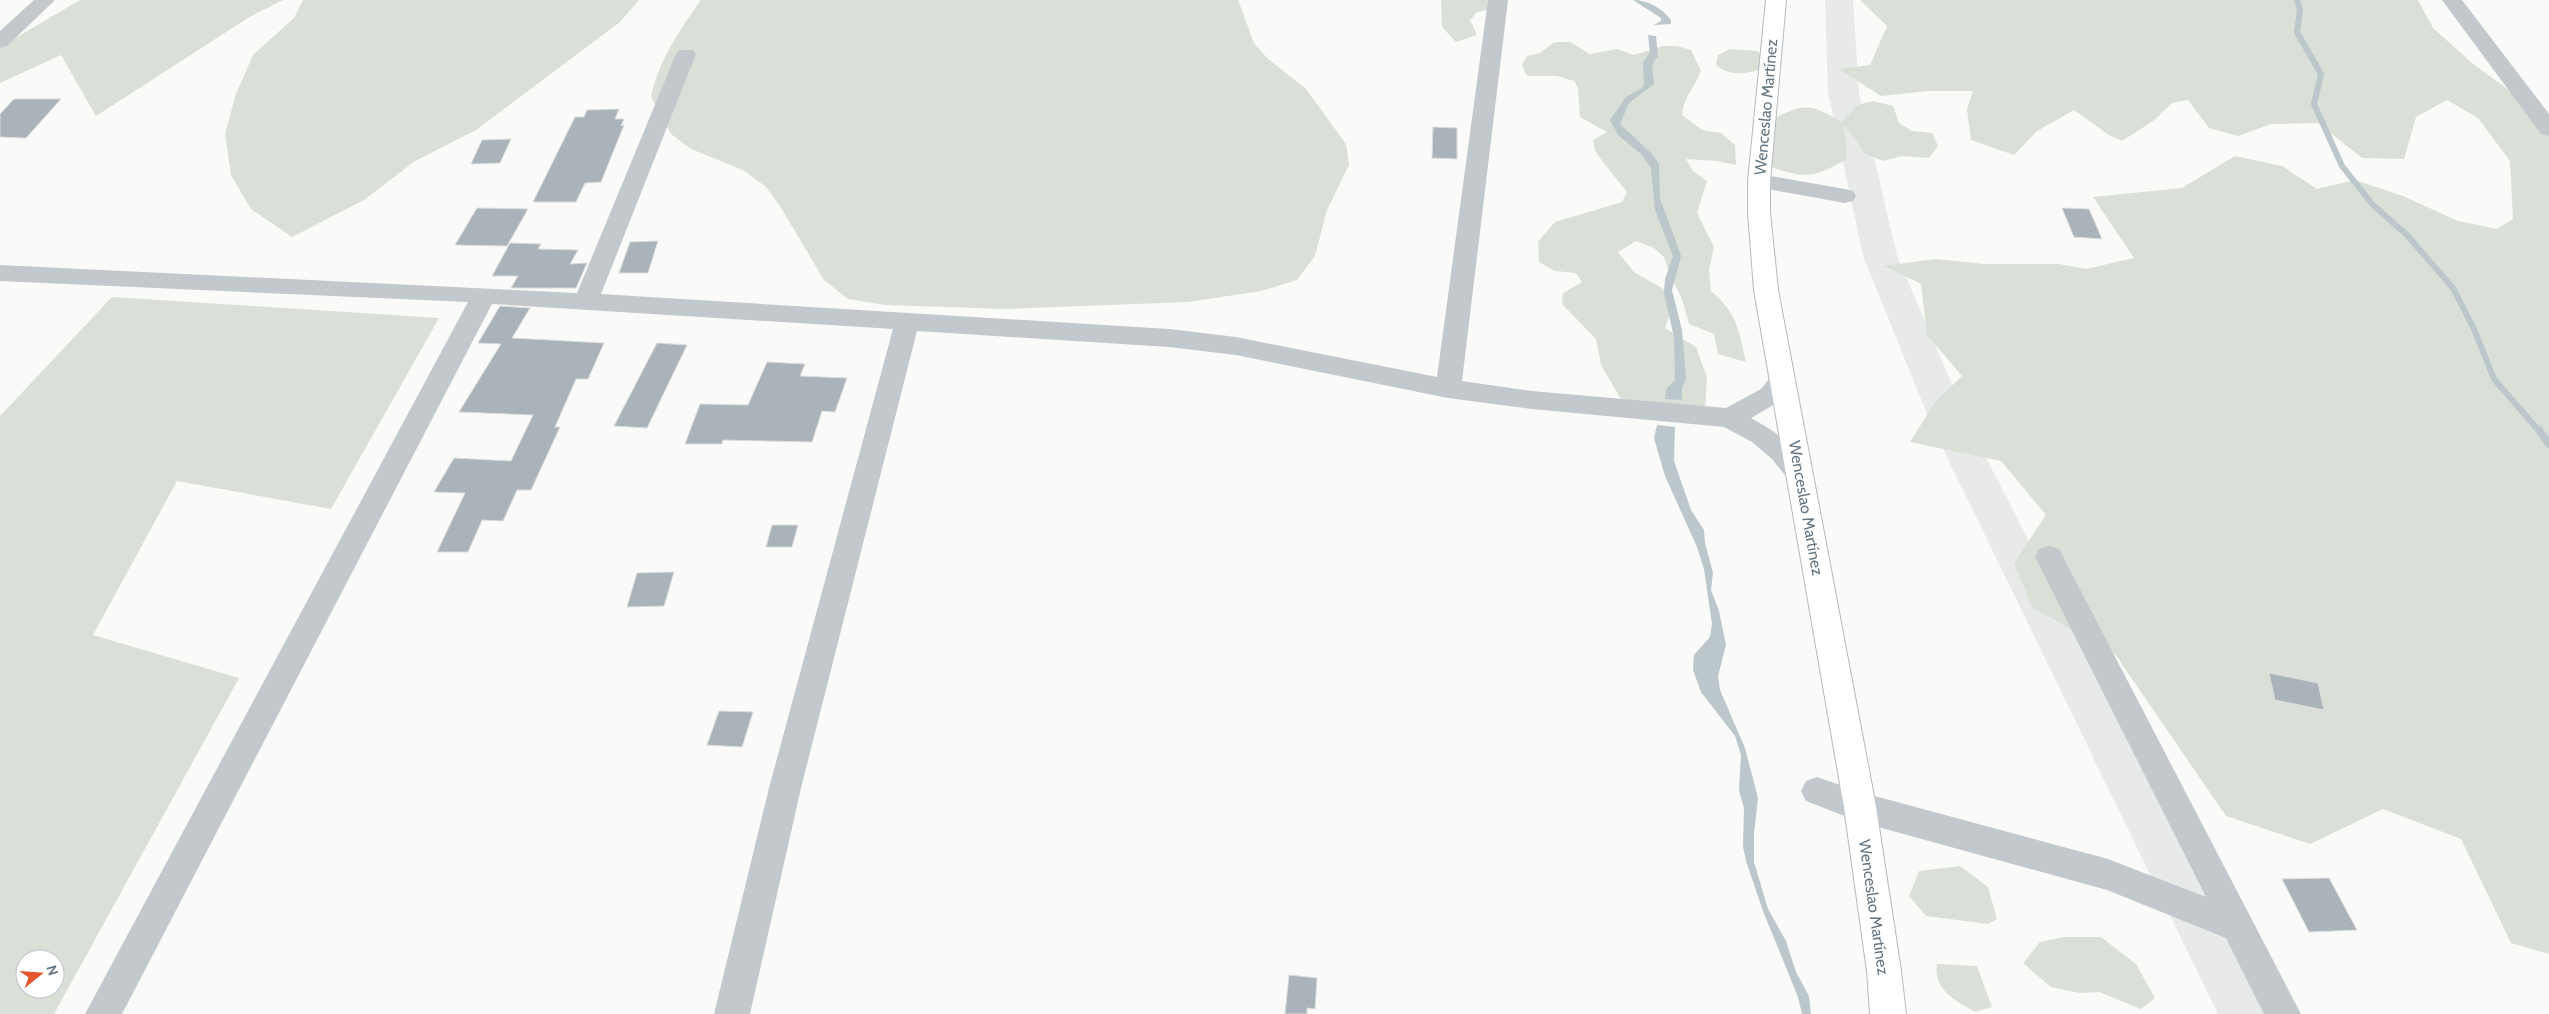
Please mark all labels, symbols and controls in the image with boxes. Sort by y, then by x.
street label: Wenceslao Martínez [1751,38,1781,176]
street label: Wenceslao Martínez [1785,439,1827,577]
street label: Wenceslao Martínez [1855,838,1893,976]
north arrow [15,949,65,999]
text: N [42,963,62,978]

